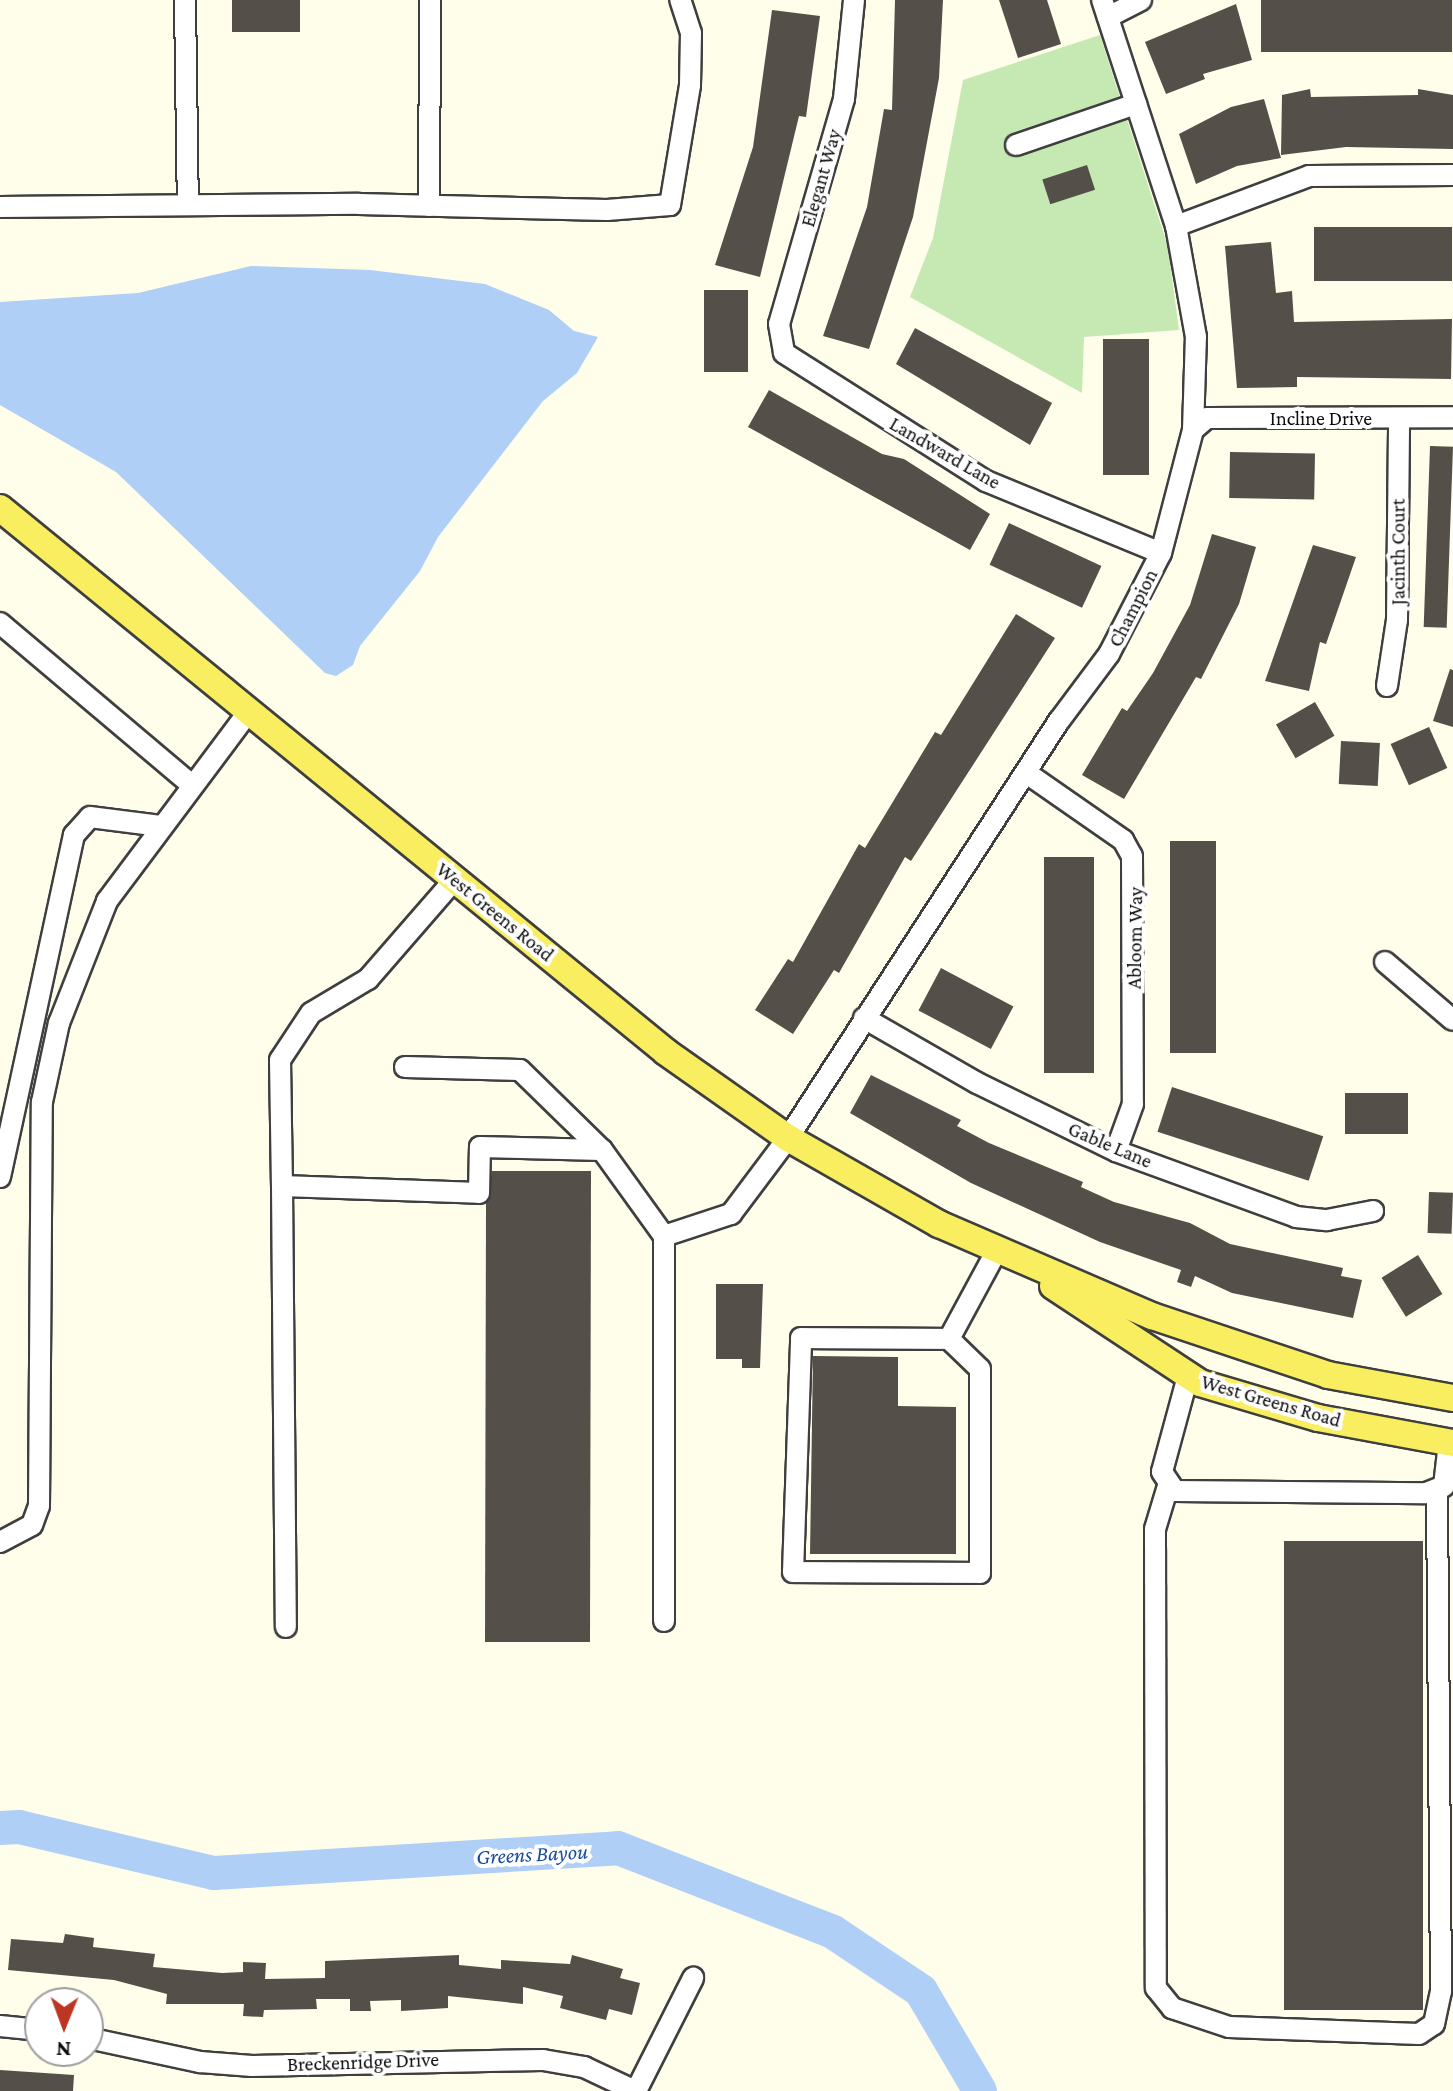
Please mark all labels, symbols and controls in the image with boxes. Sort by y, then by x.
street label: Elegant Way [796,126,846,230]
street label: Incline Drive [1270,406,1372,430]
street label: Landward Lane [885,412,1005,494]
street label: Jacinth Court [1386,499,1410,605]
street label: Champion [1103,565,1163,651]
street label: West Greens Road [431,857,559,967]
street label: Abloom Way [1122,887,1148,989]
street label: Gable Lane [1064,1117,1156,1173]
street label: West Greens Road [1198,1370,1344,1432]
water label: Greens Bayou [475,1838,589,1870]
north arrow [24,1987,104,2067]
text: N [56,2037,71,2062]
street label: Breckenridge Drive [287,2047,439,2077]

